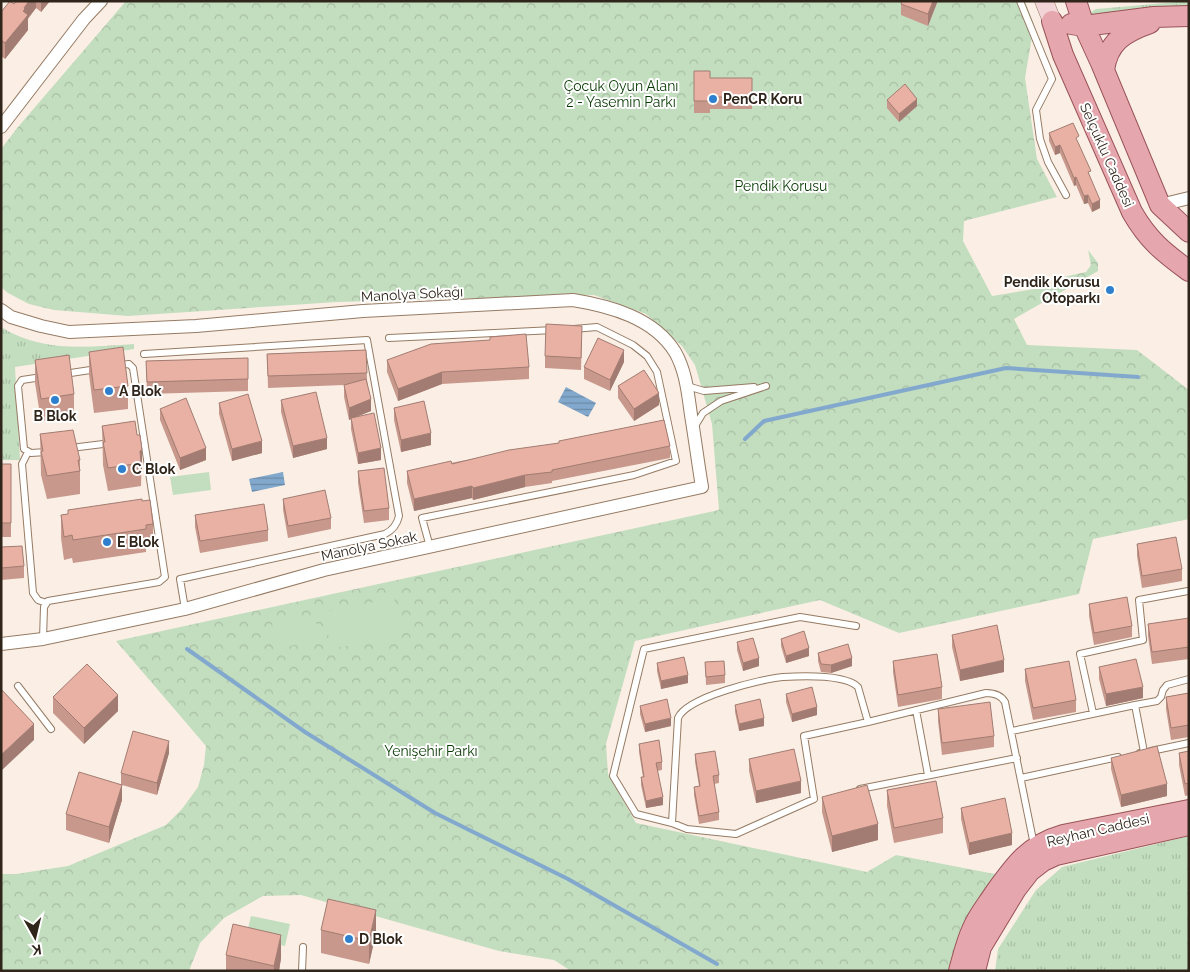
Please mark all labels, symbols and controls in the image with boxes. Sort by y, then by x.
park label: Çocuk Oyun Alanı 2 - Yasemin Parkı [564,78,678,110]
place label: PenCR Koru [723,91,802,107]
marker: PenCR Koru [707,93,719,105]
street label: Selçuklu Caddesi [1077,100,1137,210]
park label: Pendik Korusu [735,178,827,194]
place label: Pendik Korusu Otoparkı [1004,274,1100,306]
street label: Manolya Sokağı [361,283,463,305]
marker: Pendik Korusu Otoparkı [1104,284,1116,296]
place label: A Blok [119,383,162,399]
marker: A Blok [103,385,115,397]
marker: B Blok [49,394,61,406]
place label: B Blok [33,408,77,424]
place label: C Blok [132,461,175,477]
marker: C Blok [116,463,128,475]
street label: Manolya Sokak [320,528,419,564]
place label: E Blok [117,534,159,550]
marker: E Blok [101,536,113,548]
park label: Yenişehir Parkı [384,743,478,759]
street label: Reyhan Caddesi [1045,810,1151,850]
north arrow [10,912,60,962]
place label: D Blok [359,931,403,947]
marker: D Blok [343,933,355,945]
text: K [30,941,43,959]

